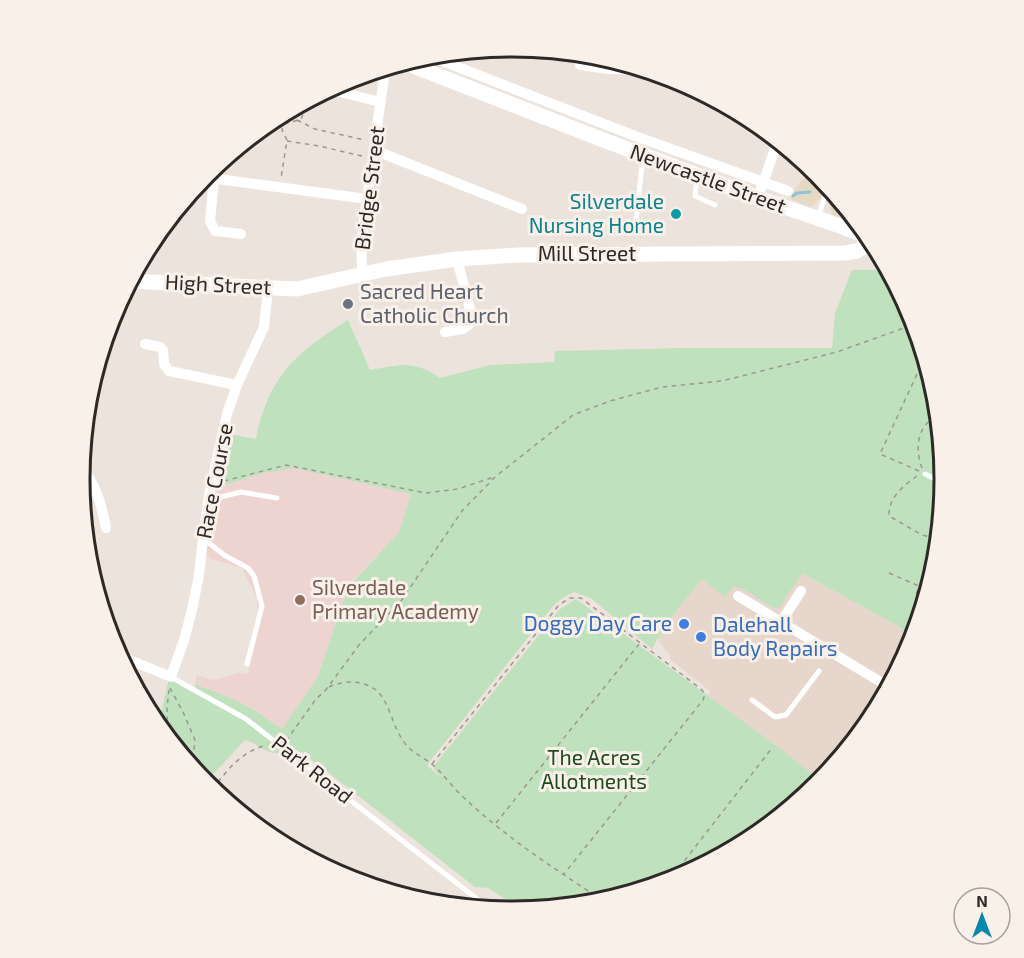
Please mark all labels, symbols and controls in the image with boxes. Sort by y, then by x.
street label: Bridge Street [349,124,389,251]
street label: Newcastle Street [627,138,790,217]
place label: Silverdale Nursing Home [529,188,664,237]
marker: Silverdale Nursing Home [669,207,683,221]
street label: Mill Street [538,240,636,265]
street label: High Street [164,268,272,299]
place label: Sacred Heart Catholic Church [360,278,509,327]
marker: Sacred Heart Catholic Church [341,297,355,311]
street label: Race Course [190,421,237,540]
place label: Silverdale Primary Academy [312,574,479,623]
marker: Silverdale Primary Academy [293,593,307,607]
place label: Doggy Day Care [524,610,672,635]
place label: Dalehall Body Repairs [713,611,837,660]
marker: Doggy Day Care [677,617,691,631]
marker: Dalehall Body Repairs [694,630,708,644]
street label: Park Road [267,729,358,808]
park label: The Acres Allotments [541,744,647,793]
north arrow [952,886,1012,946]
text: N [976,891,988,910]

